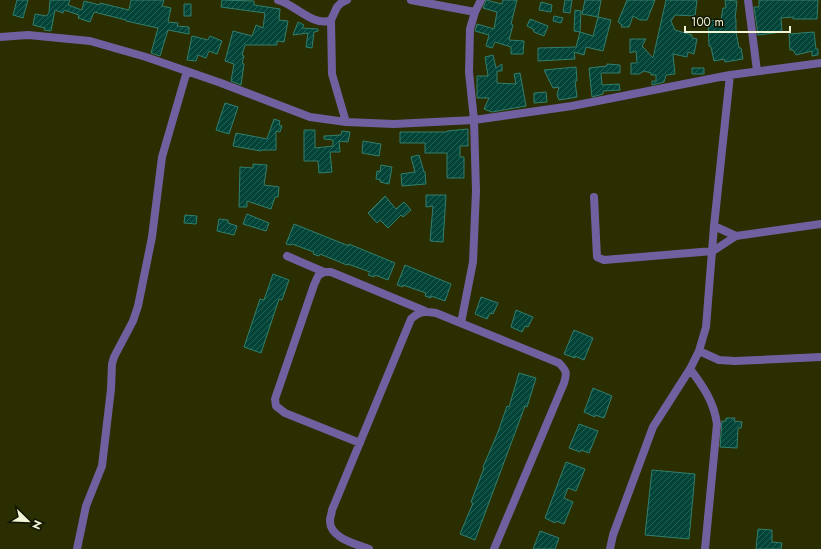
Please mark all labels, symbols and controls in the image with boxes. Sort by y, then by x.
scale bar [685,8,790,34]
text: 100 m [691,13,724,31]
north arrow [8,501,48,541]
text: N [28,518,46,532]

